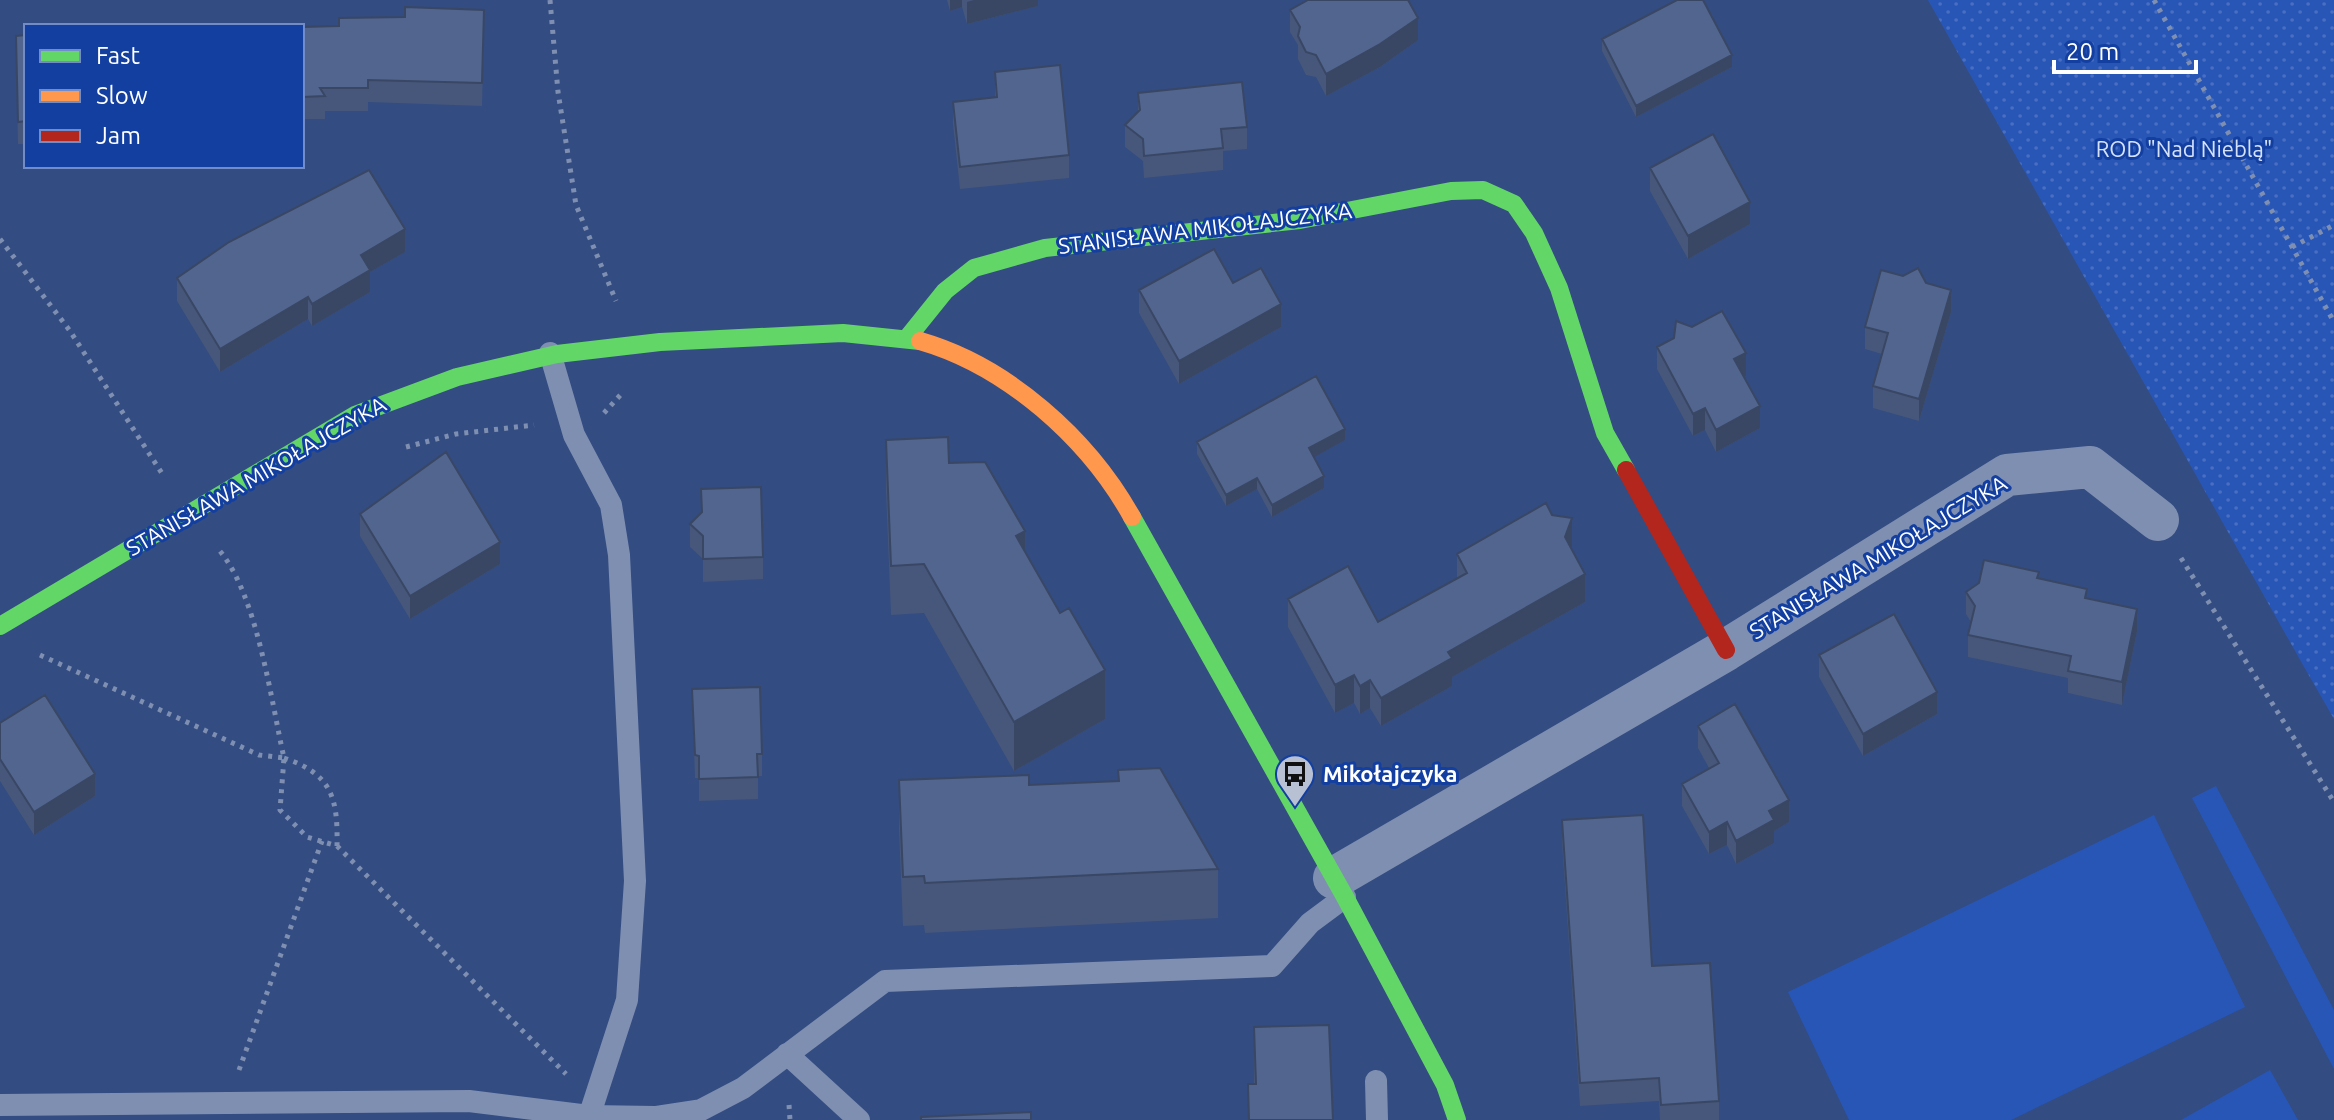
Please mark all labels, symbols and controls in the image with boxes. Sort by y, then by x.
legend [24,24,304,168]
scale bar [2054,24,2196,74]
text: 20 m [2066,38,2119,65]
text: Fast [96,42,140,69]
text: Slow [96,82,148,109]
text: Jam [96,122,141,149]
park label: ROD "Nad Nieblą" [2096,136,2272,161]
street label: STANISŁAWA MIKOŁAJCZYKA [1057,197,1354,258]
street label: STANISŁAWA MIKOŁAJCZYKA [122,391,391,560]
street label: STANISŁAWA MIKOŁAJCZYKA [1745,469,2011,643]
bus stop icon: Mikołajczyka [1274,753,1316,808]
place label: Mikołajczyka [1323,761,1457,786]

